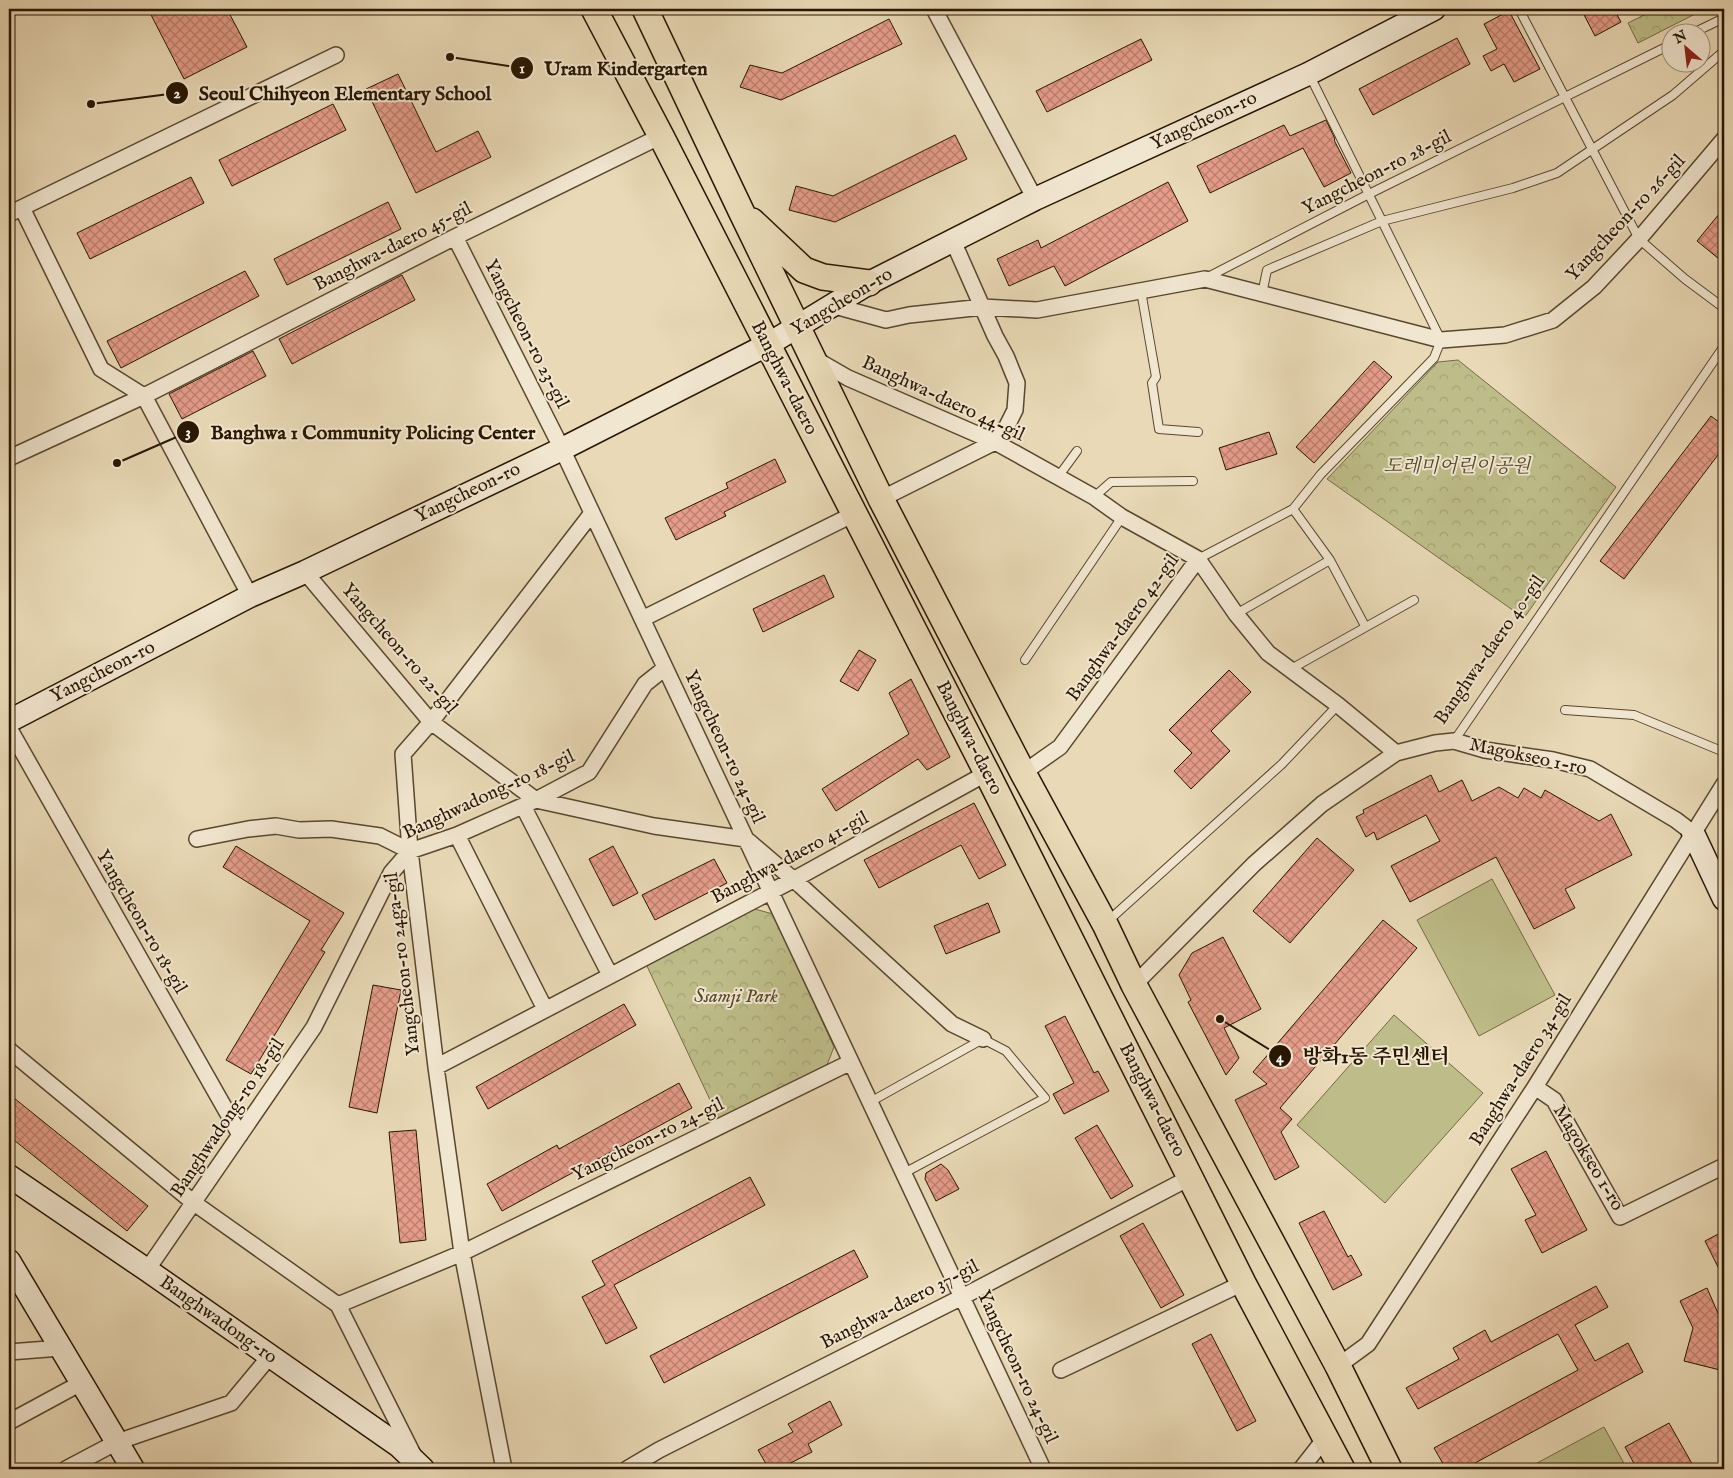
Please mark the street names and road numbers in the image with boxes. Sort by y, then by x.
street label: Yangcheon-ro [1147,86,1261,156]
street label: Yangcheon-ro 28-gil [1298,125,1456,221]
street label: Yangcheon-ro 26-gil [1561,149,1692,286]
street label: Banghwa-daero 45-gil [310,196,477,297]
street label: Yangcheon-ro 23-gil [478,256,574,413]
street label: Yangcheon-ro [787,262,897,342]
street label: Banghwa-daero [745,317,823,439]
street label: Banghwa-daero 44-gil [858,351,1029,448]
street label: Yangcheon-ro [411,457,525,529]
street label: Banghwa-daero 42-gil [1061,549,1185,706]
street label: Banghwa-daero 40-gil [1429,570,1551,729]
street label: Yangcheon-ro 22-gil [336,579,463,720]
street label: Yangcheon-ro [47,635,159,709]
street label: Yangcheon-ro 24-gil [678,667,770,828]
street label: Banghwa-daero [930,677,1008,799]
street label: Magokseo 1-ro [1467,733,1589,781]
street label: Banghwadong-ro 18-gil [399,744,579,845]
street label: Banghwa-daero 41-gil [707,806,873,910]
street label: Yangcheon-ro 18-gil [90,846,192,999]
street label: Yangcheon-ro 24ga-gil [380,870,426,1057]
street label: Banghwa-daero 34-gil [1465,989,1578,1150]
street label: Banghwadong-ro 18-gil [166,1033,291,1202]
street label: Banghwa-daero [1113,1039,1191,1161]
street label: Yangcheon-ro 24-gil [568,1092,729,1187]
street label: Magokseo 1-ro [1547,1101,1629,1215]
street label: Banghwa-daero 37-gil [817,1254,984,1355]
street label: Banghwadong-ro [154,1270,282,1370]
street label: Yangcheon-ro 24-gil [971,1287,1063,1448]

